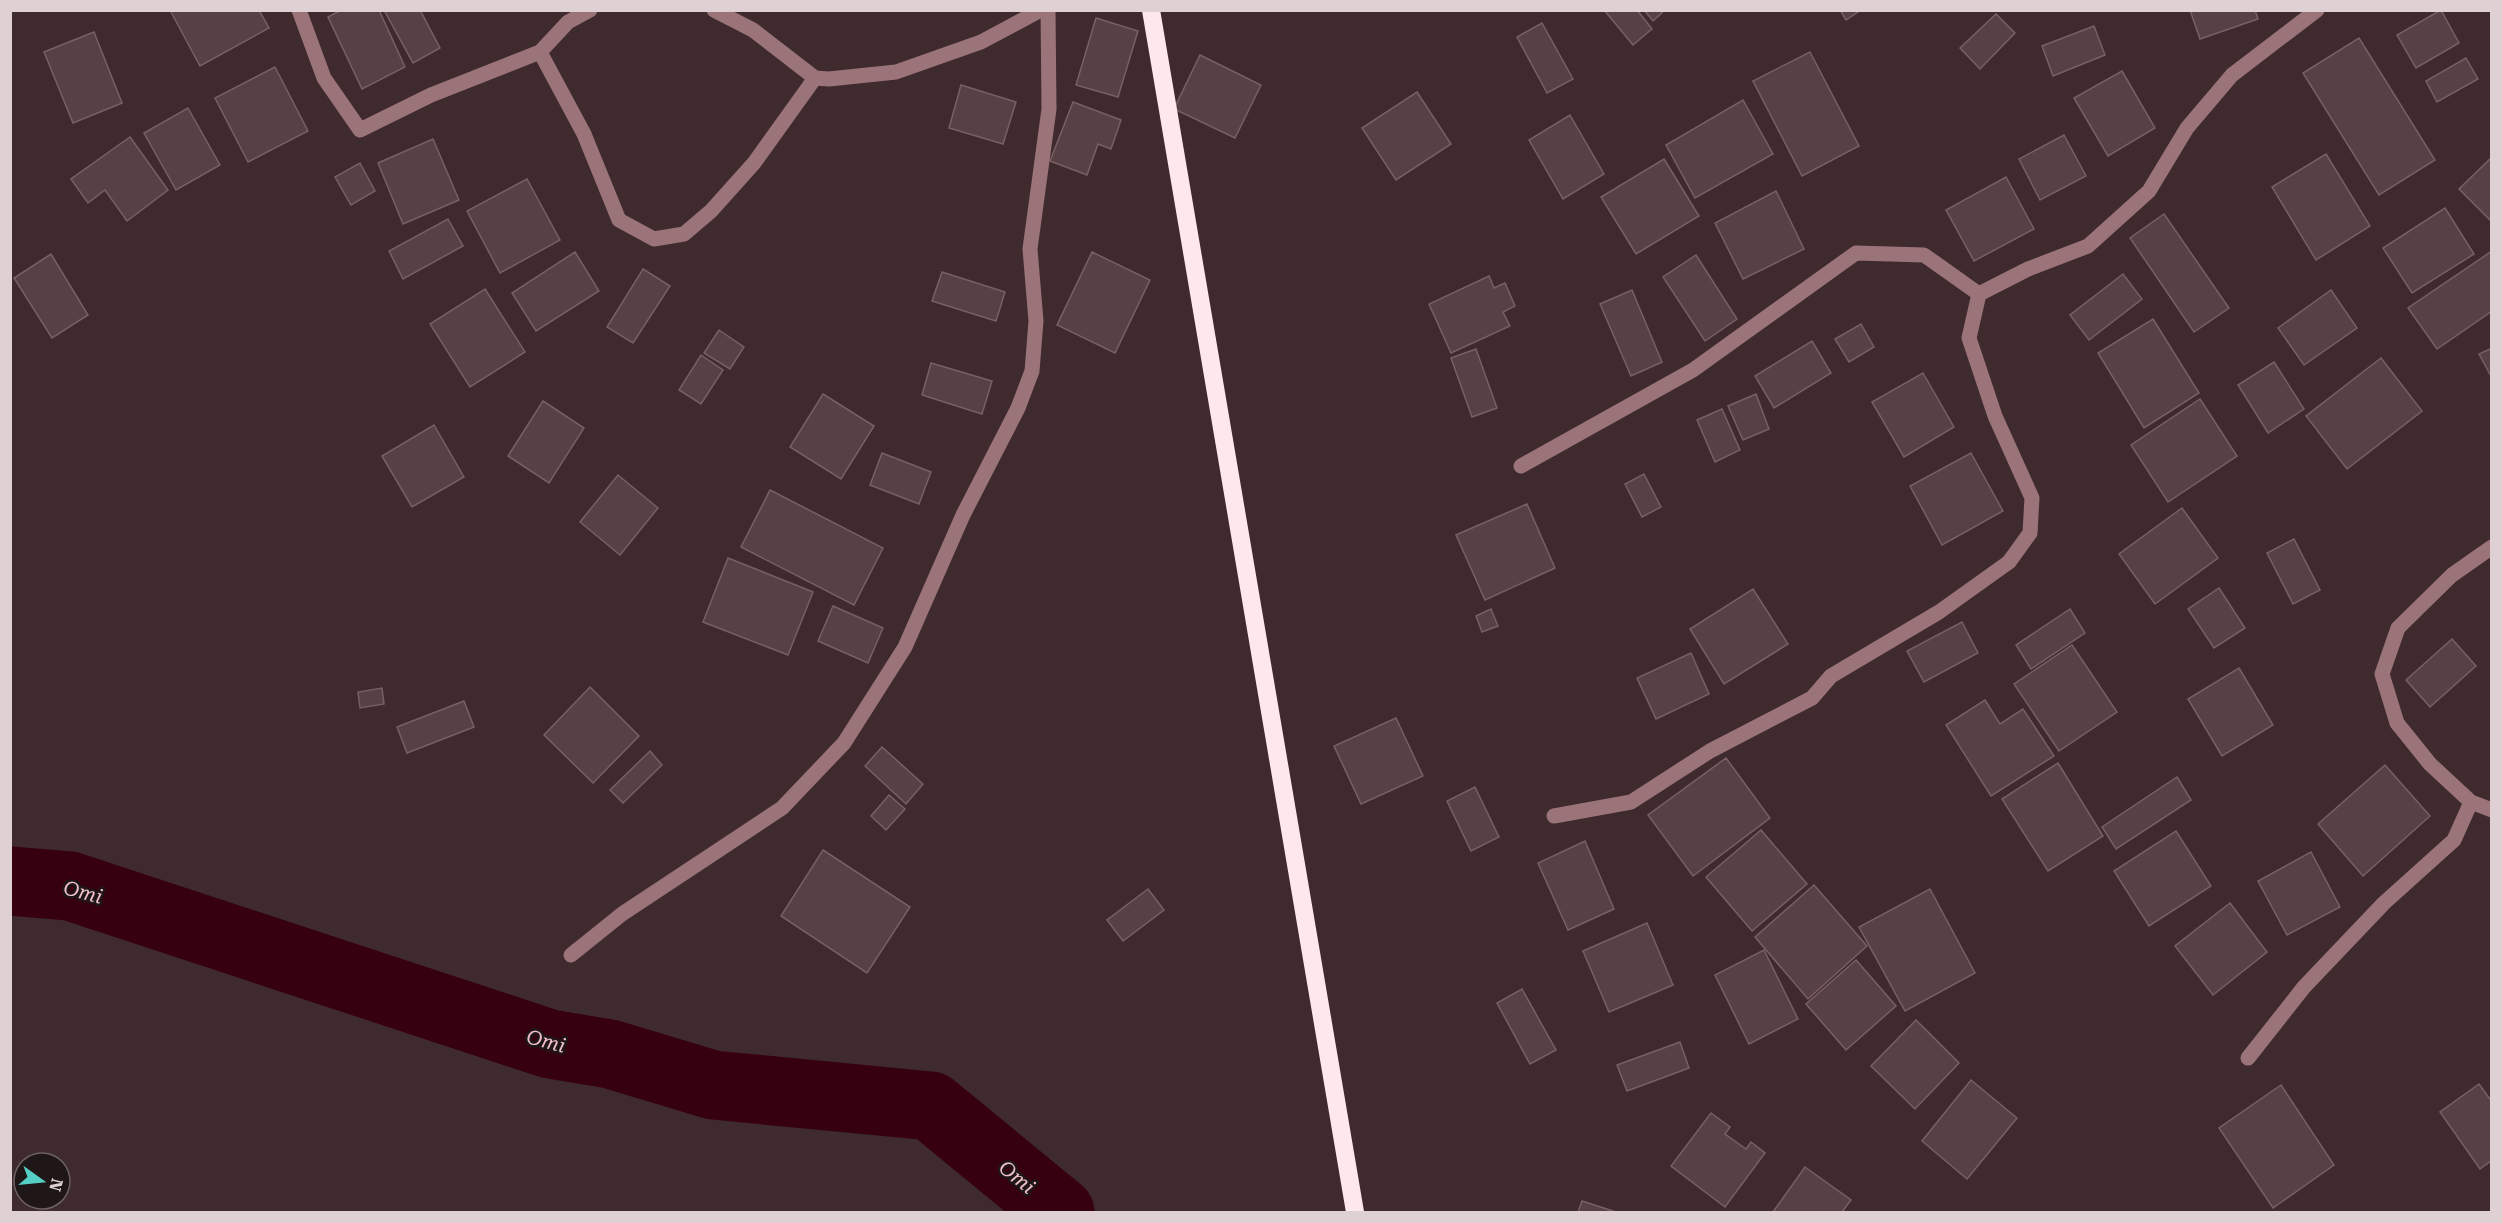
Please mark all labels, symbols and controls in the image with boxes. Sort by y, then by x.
water label: Omi [61,875,105,909]
water label: Omi [524,1024,568,1058]
north arrow [12,1151,72,1211]
water label: Omi [994,1155,1040,1199]
text: N [45,1176,67,1193]

